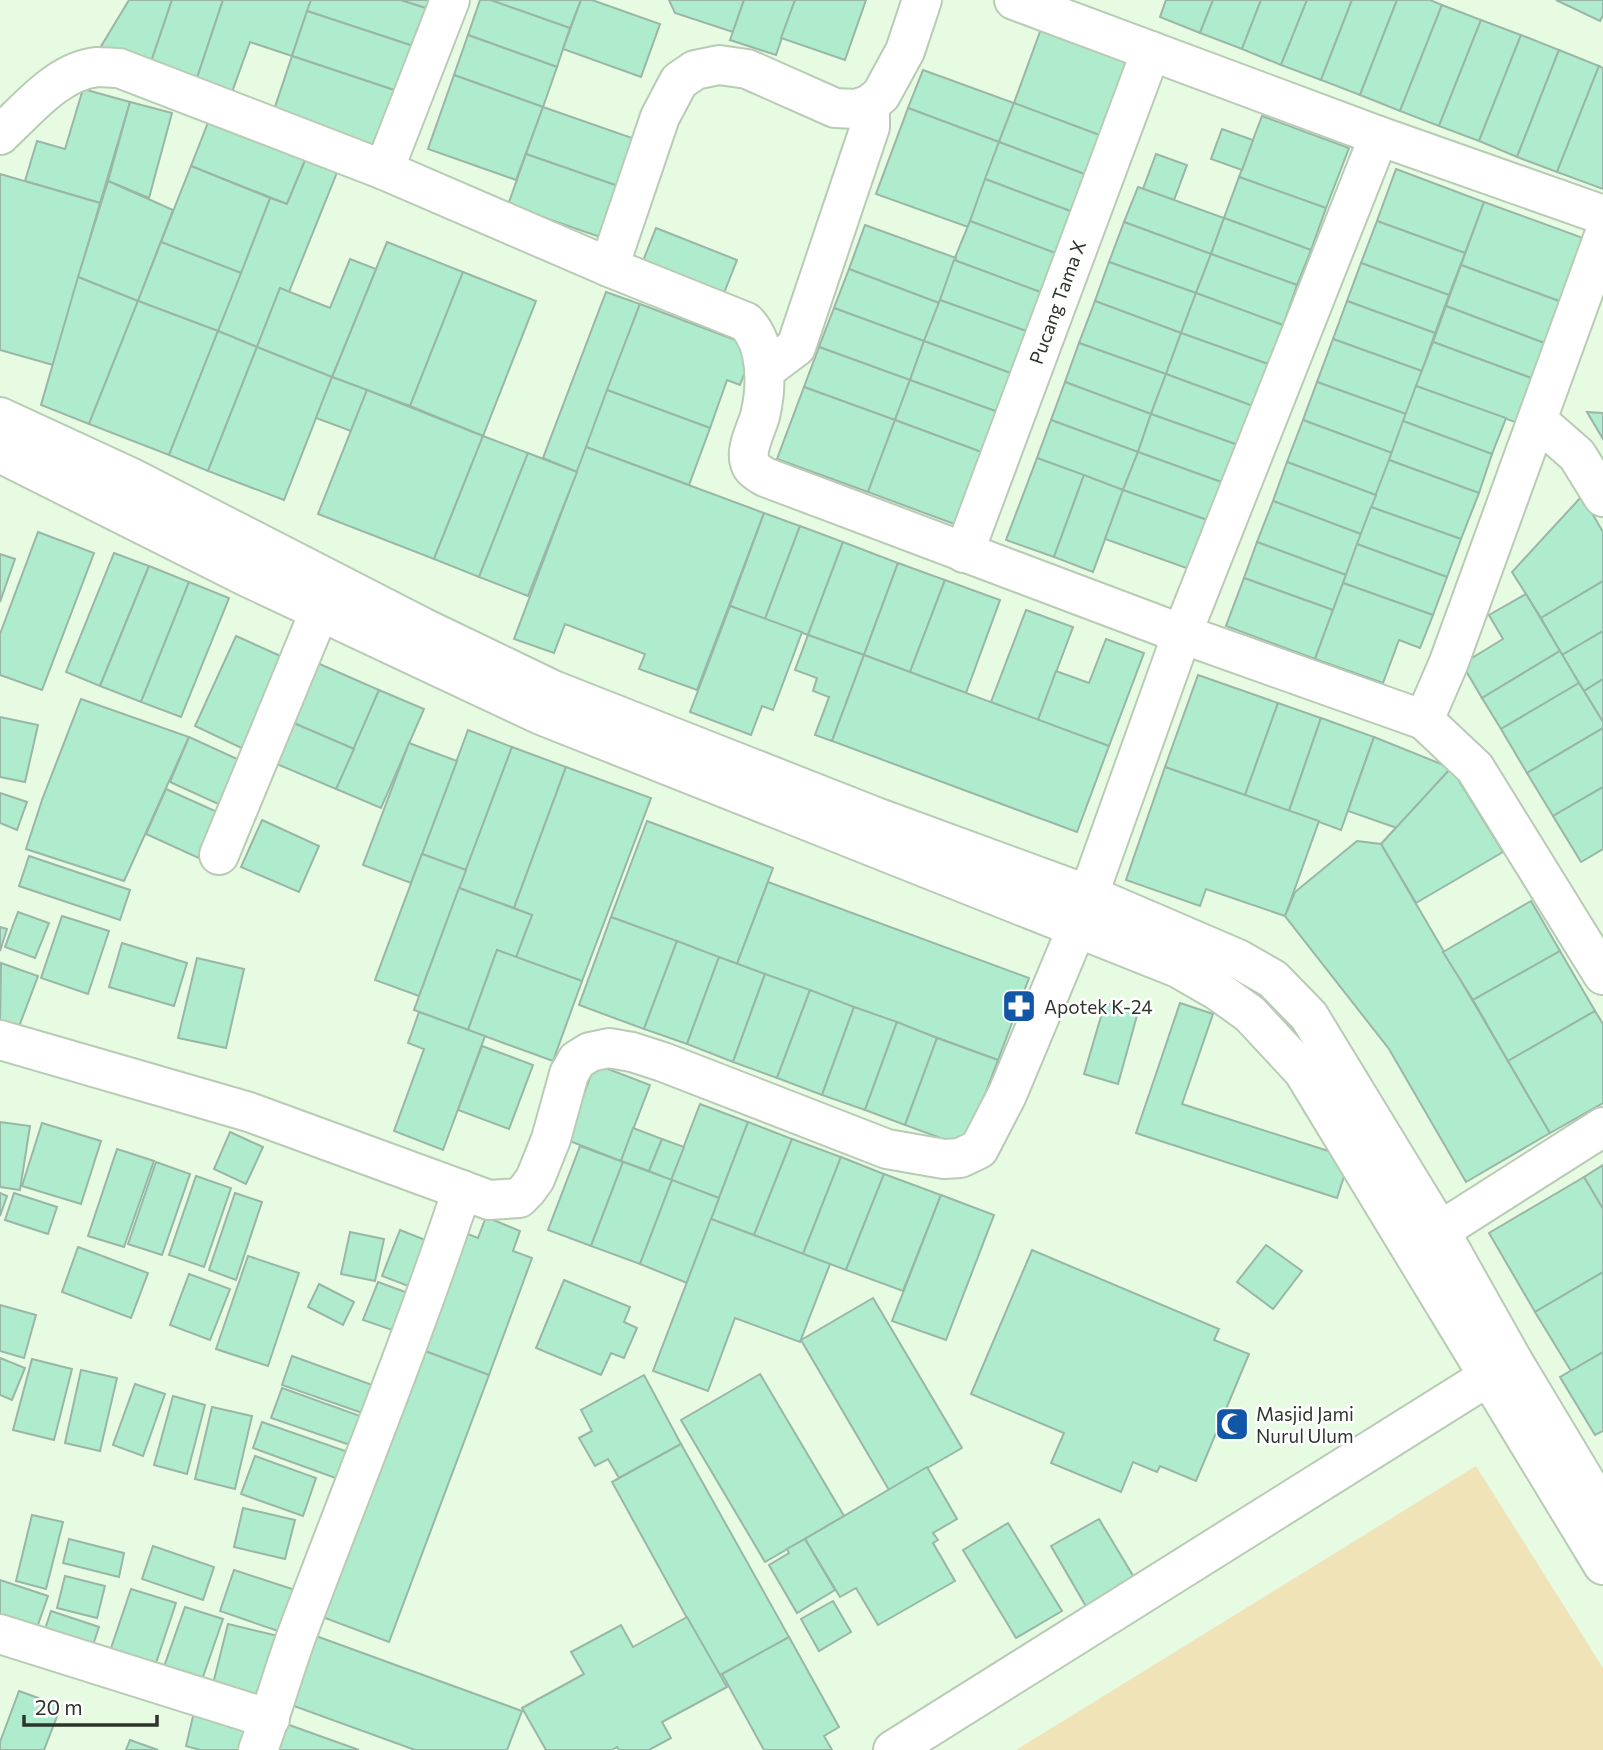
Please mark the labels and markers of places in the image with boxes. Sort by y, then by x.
pharmacy icon: Apotek K-24 [1000,987,1038,1025]
place label: Apotek K-24 [1044,995,1153,1018]
place label: Masjid Jami Nurul Ulum [1256,1402,1354,1447]
mosque icon: Masjid Jami Nurul Ulum [1213,1405,1251,1443]

